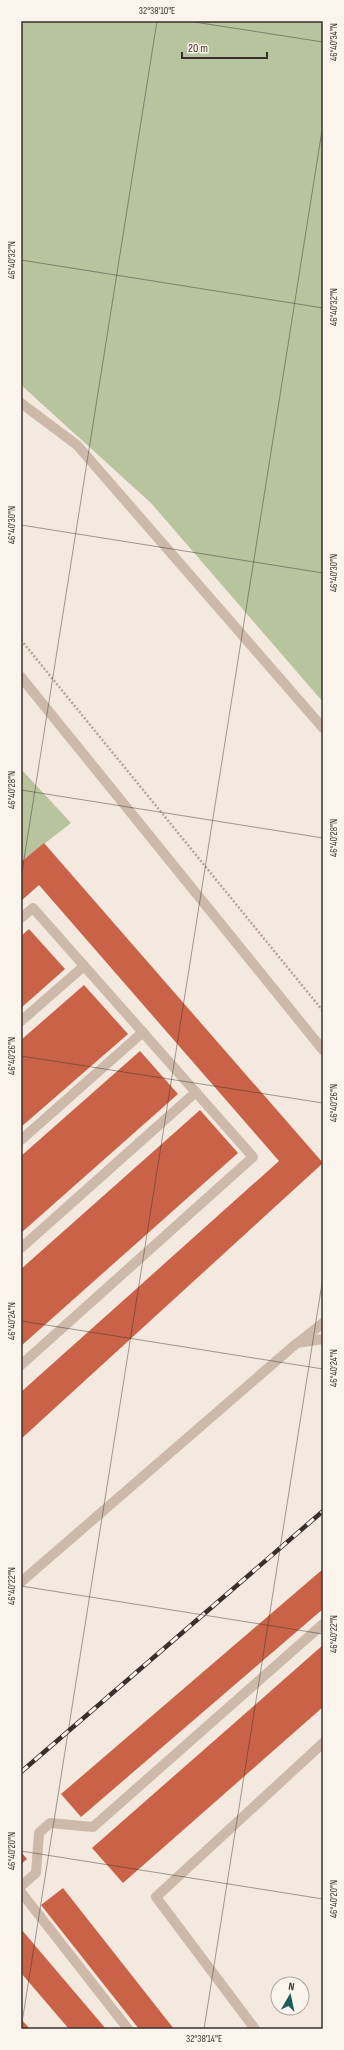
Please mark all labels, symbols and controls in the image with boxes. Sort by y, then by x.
text: 32°38'10"E [139,5,175,17]
text: 46°40'34"N [328,23,340,61]
scale bar [182,34,267,60]
text: 20 m [188,41,208,56]
text: 46°40'32"N [6,241,18,279]
text: 46°40'32"N [328,288,340,326]
text: 46°40'30"N [6,506,18,544]
text: 46°40'30"N [328,554,340,592]
text: 46°40'28"N [6,771,18,809]
text: 46°40'28"N [328,819,340,857]
text: 46°40'26"N [6,1037,18,1075]
text: 46°40'26"N [328,1084,340,1122]
text: 46°40'24"N [6,1302,18,1340]
text: 46°40'24"N [328,1349,340,1387]
text: 46°40'22"N [6,1567,18,1605]
text: 46°40'22"N [328,1615,340,1653]
text: 46°40'20"N [6,1832,18,1870]
text: 46°40'20"N [328,1880,340,1918]
north arrow [270,1976,310,2016]
text: N [288,1980,296,1994]
text: 32°38'14"E [186,2033,222,2045]

